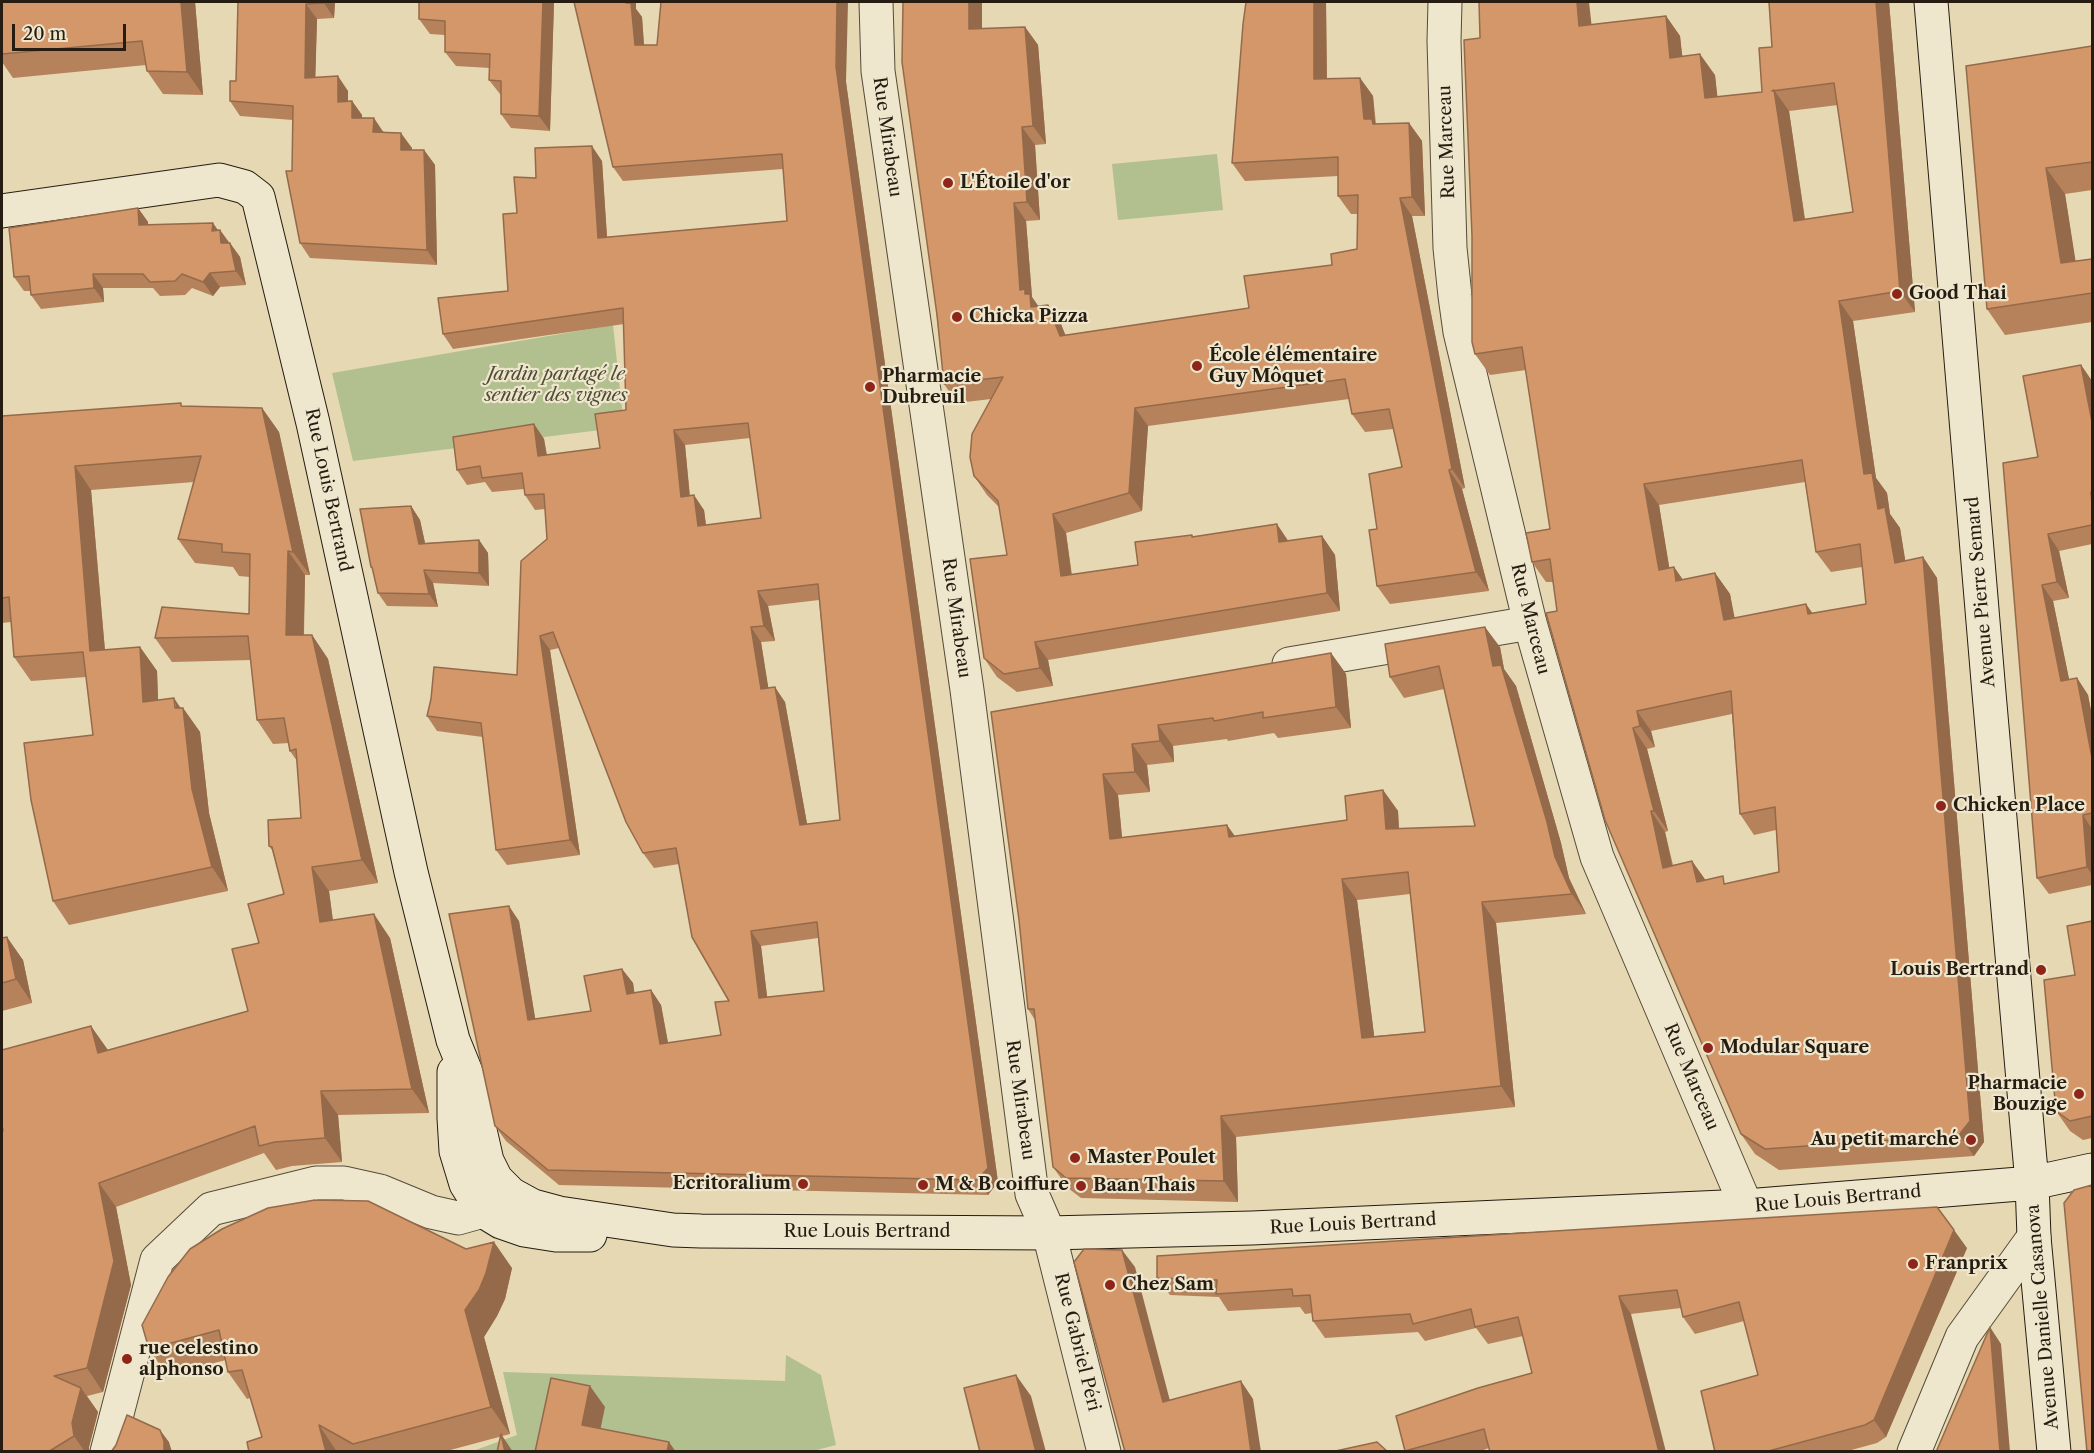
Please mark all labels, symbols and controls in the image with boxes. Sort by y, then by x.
scale bar [15,12,129,50]
text: 20 m [23,23,66,45]
street label: Rue Mirabeau [868,75,906,199]
street label: Rue Marceau [1434,85,1460,199]
place label: L'Étoile d'or [960,172,1071,194]
marker: L'Étoile d'or [941,176,955,190]
place label: Good Thai [1909,283,2007,305]
marker: Good Thai [1890,287,1904,301]
place label: Chicka Pizza [969,306,1088,328]
marker: Chicka Pizza [950,310,964,324]
place label: École élémentaire Guy Môquet [1209,345,1377,388]
marker: École élémentaire Guy Môquet [1190,359,1204,373]
park label: Jardin partagé le sentier des vignes [484,364,628,406]
place label: Pharmacie Dubreuil [882,366,981,409]
marker: Pharmacie Dubreuil [863,380,877,394]
street label: Rue Louis Bertrand [300,406,356,574]
street label: Avenue Pierre Semard [1962,496,2000,688]
street label: Rue Mirabeau [937,556,975,680]
street label: Rue Marceau [1506,561,1554,677]
place label: Chicken Place [1953,795,2085,817]
marker: Chicken Place [1934,799,1948,813]
place label: Louis Bertrand [1890,959,2029,981]
marker: Louis Bertrand [2034,963,2048,977]
street label: Rue Marceau [1659,1020,1723,1134]
place label: Modular Square [1720,1037,1869,1059]
street label: Rue Mirabeau [1001,1038,1039,1162]
marker: Modular Square [1701,1041,1715,1055]
place label: Pharmacie Bouzige [1968,1073,2067,1116]
marker: Pharmacie Bouzige [2072,1087,2086,1101]
place label: Au petit marché [1811,1129,1959,1151]
marker: Au petit marché [1964,1133,1978,1147]
place label: Master Poulet [1087,1147,1216,1169]
marker: Master Poulet [1068,1151,1082,1165]
place label: Ecritoralium [672,1173,791,1195]
place label: M & B coiffure [935,1174,1069,1196]
place label: Baan Thais [1093,1175,1195,1197]
marker: Ecritoralium [796,1177,810,1191]
marker: M & B coiffure [916,1178,930,1192]
marker: Baan Thais [1074,1179,1088,1193]
street label: Rue Louis Bertrand [1754,1181,1922,1217]
street label: Avenue Danielle Casanova [2022,1203,2064,1431]
street label: Rue Louis Bertrand [1269,1209,1437,1239]
street label: Rue Louis Bertrand [784,1221,950,1243]
place label: Franprix [1925,1253,2007,1275]
marker: Franprix [1906,1257,1920,1271]
street label: Rue Gabriel Péri [1049,1271,1105,1413]
place label: Chez Sam [1122,1274,1214,1296]
marker: Chez Sam [1103,1278,1117,1292]
place label: rue celestino alphonso [139,1338,258,1380]
marker: rue celestino alphonso [120,1352,134,1366]

